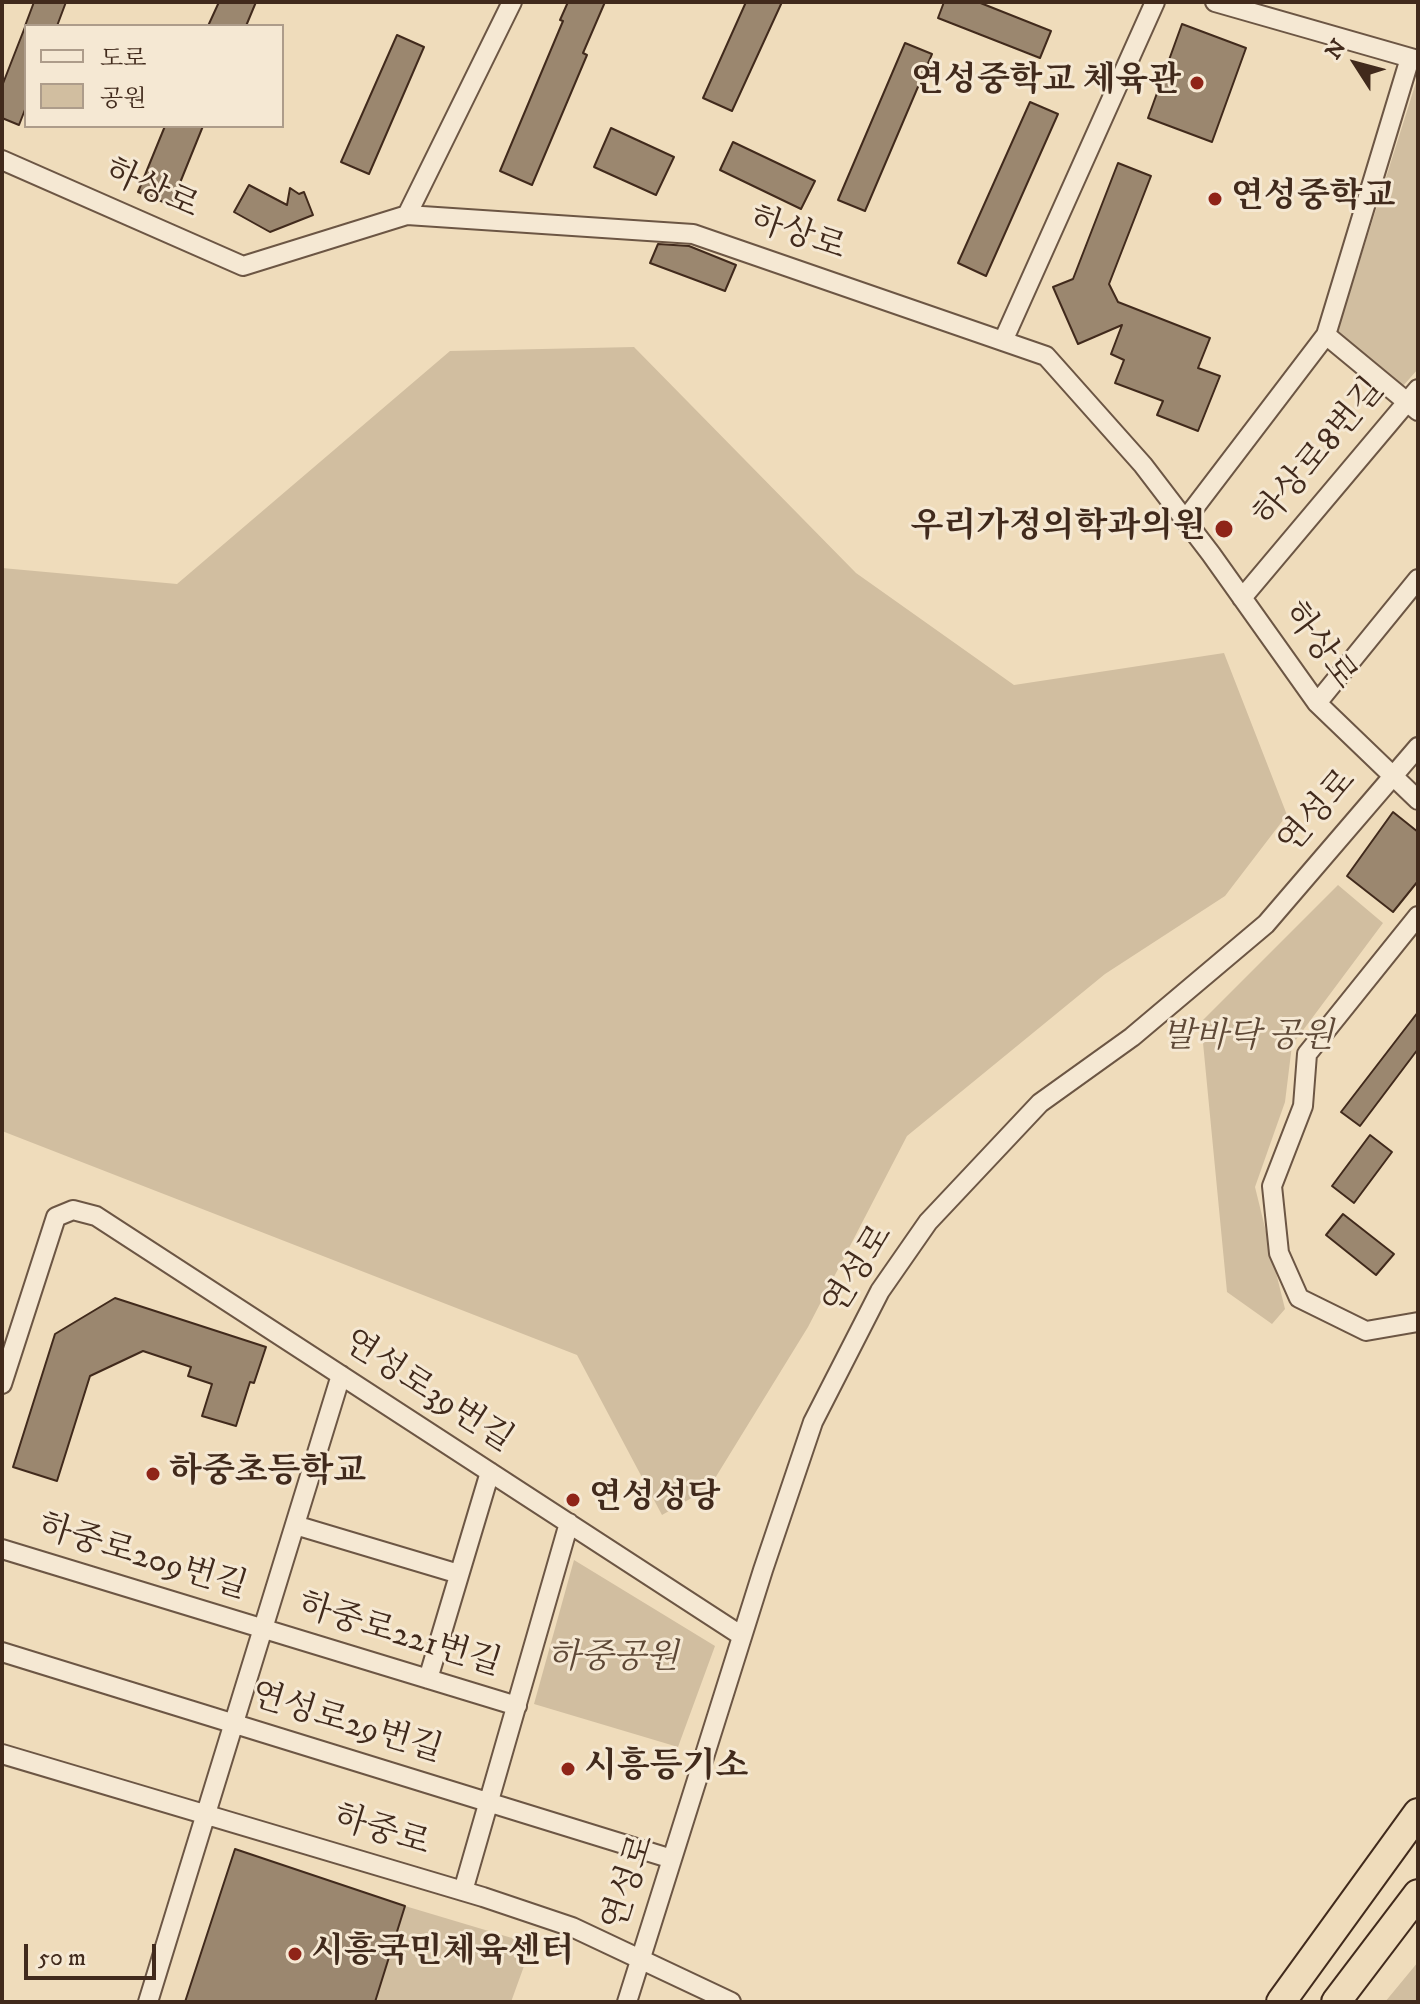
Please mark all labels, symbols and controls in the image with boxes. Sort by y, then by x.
legend [24,24,284,128]
north arrow [1316,24,1396,104]
text: N [1320,34,1352,65]
text: 도로 [100,44,146,74]
place label: 연성중학교 체육관 [911,63,1181,103]
marker: 연성중학교 체육관 [1188,74,1206,92]
text: 공원 [100,84,146,114]
street label: 하상로 [98,152,204,230]
place label: 연성중학교 [1231,179,1395,219]
marker: 연성중학교 [1206,190,1224,208]
street label: 하상로 [744,201,850,271]
street label: 하상로8번길 [1247,371,1395,537]
place label: 우리가정의학과의원 [910,509,1206,549]
marker: 우리가정의학과의원 [1213,518,1235,540]
street label: 하상로 [1272,595,1364,699]
street label: 연성로 [1271,762,1367,864]
park label: 발바닥 공원 [1162,1019,1334,1059]
street label: 연성로 [817,1218,903,1324]
street label: 연성로39번길 [335,1323,519,1463]
place label: 하중초등학교 [169,1454,366,1494]
marker: 하중초등학교 [144,1465,162,1483]
place label: 연성성당 [589,1480,720,1520]
marker: 연성성당 [564,1491,582,1509]
street label: 하중로209번길 [33,1508,251,1610]
street label: 하중로221번길 [293,1587,505,1687]
park label: 하중공원 [547,1640,679,1680]
street label: 연성로29번길 [245,1677,447,1773]
place label: 시흥등기소 [584,1749,748,1789]
marker: 시흥등기소 [559,1760,577,1778]
street label: 하중로 [328,1799,434,1867]
street label: 연성로 [596,1830,666,1936]
scale bar [28,1928,160,1978]
place label: 시흥국민체육센터 [311,1934,574,1974]
text: 50 m [38,1943,86,1973]
marker: 시흥국민체육센터 [286,1945,304,1963]

